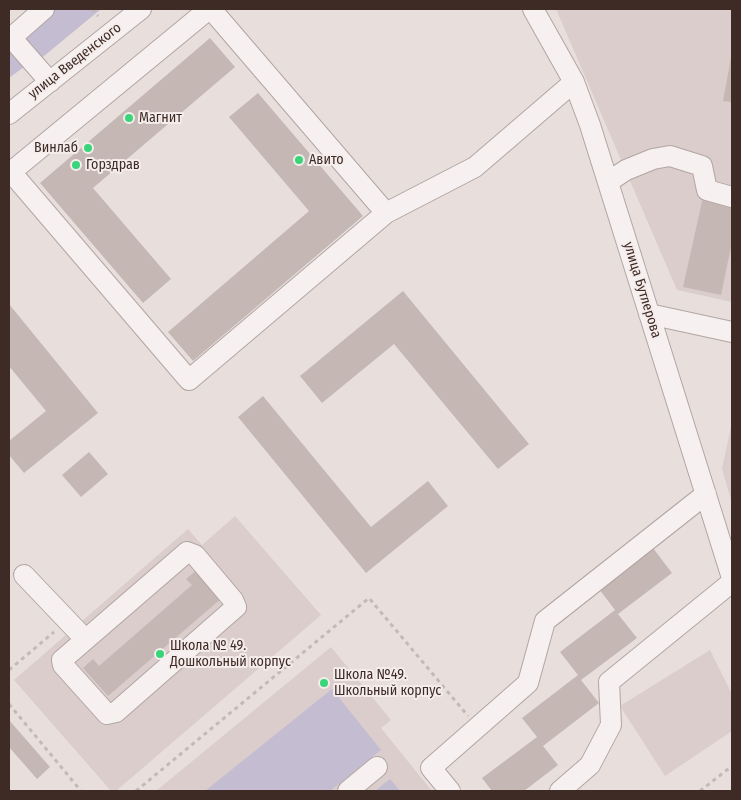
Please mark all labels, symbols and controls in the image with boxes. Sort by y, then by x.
street label: улица Введенского [25,19,125,103]
place label: Магнит [139,110,182,126]
marker: Магнит [123,112,135,124]
place label: Винлаб [34,140,78,156]
marker: Винлаб [82,142,94,154]
place label: Авито [309,152,344,168]
marker: Авито [293,154,305,166]
place label: Горздрав [86,157,140,173]
marker: Горздрав [70,159,82,171]
street label: улица Бутлерова [619,240,665,340]
place label: Школа № 49. Дошкольный корпус [170,638,291,670]
marker: Школа № 49. Дошкольный корпус [154,648,166,660]
place label: Школа №49. Школьный корпус [334,667,441,700]
marker: Школа №49. Школьный корпус [318,677,330,689]

